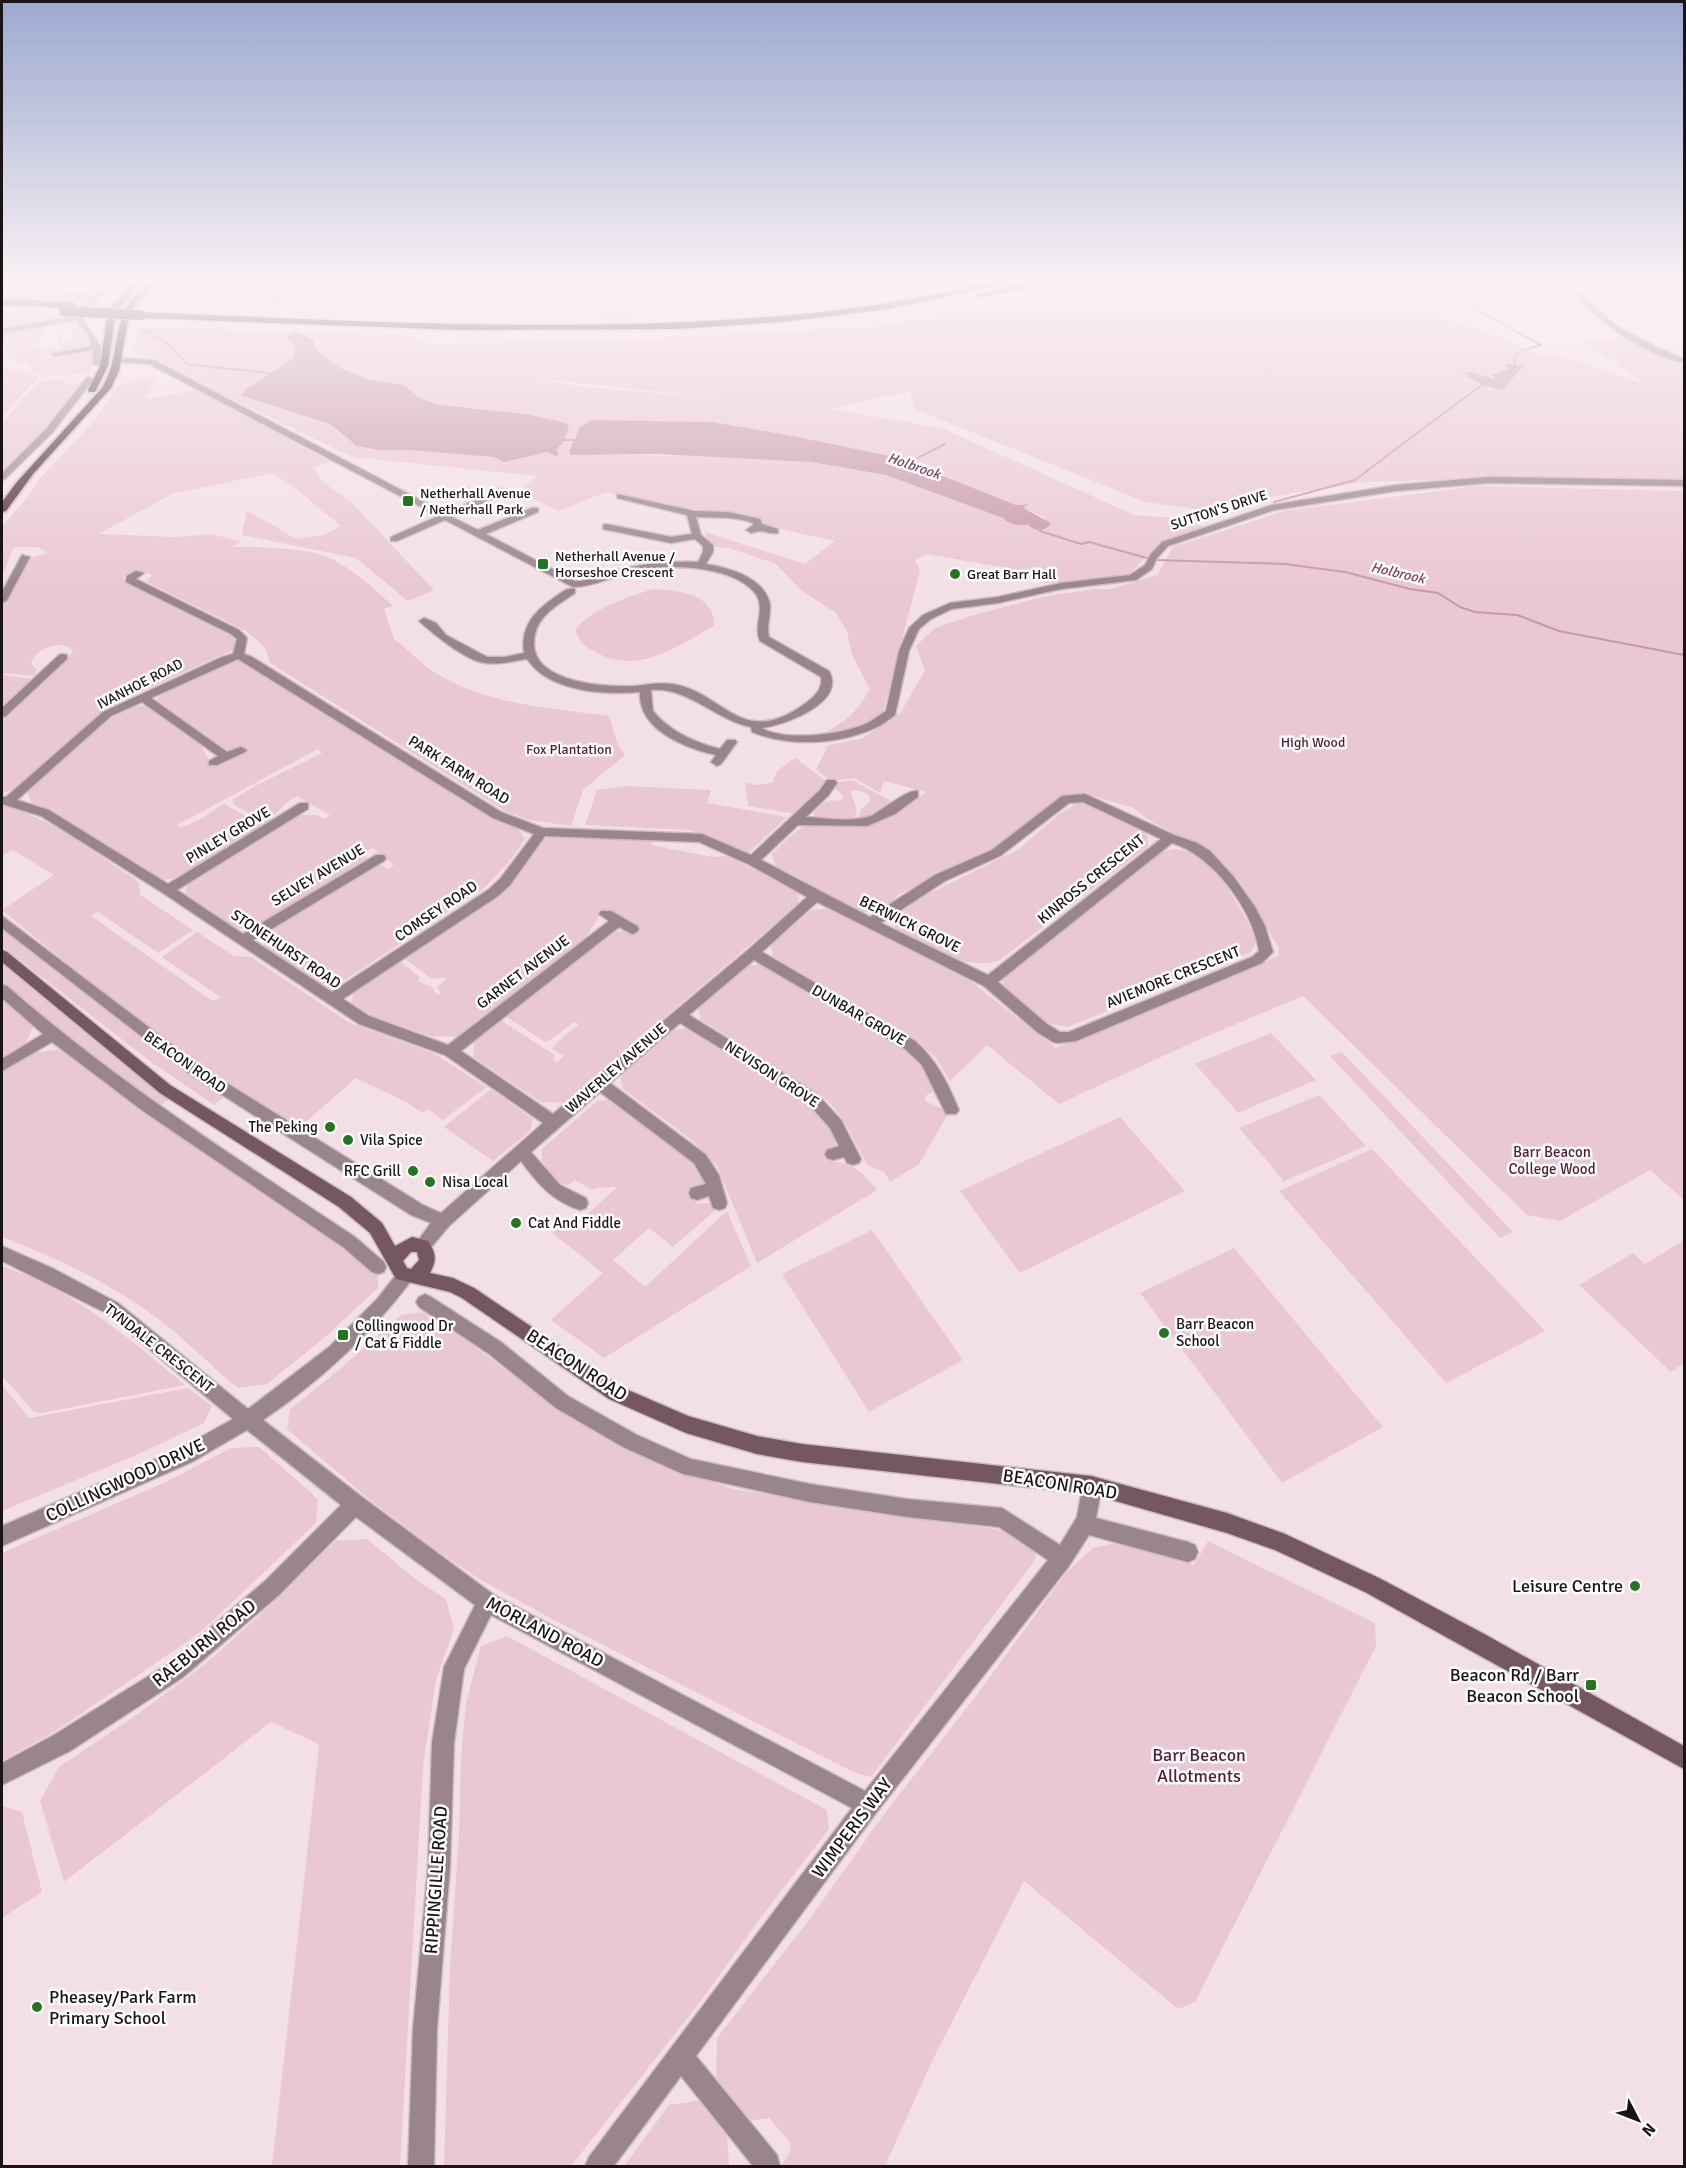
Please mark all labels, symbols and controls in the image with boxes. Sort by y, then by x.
water label: Holbrook [885,449,944,484]
place label: Netherhall Avenue / Netherhall Park [420,485,531,518]
street label: SUTTON'S DRIVE [1168,486,1270,534]
marker: Netherhall Avenue / Netherhall Park [401,494,415,508]
place label: Netherhall Avenue / Horseshoe Crescent [555,548,675,581]
marker: Netherhall Avenue / Horseshoe Crescent [536,557,550,571]
water label: Holbrook [1369,559,1428,588]
place label: Great Barr Hall [967,566,1056,583]
marker: Great Barr Hall [948,567,962,581]
street label: IVANHOE ROAD [94,655,186,713]
street label: PARK FARM ROAD [405,732,513,808]
park label: High Wood [1281,734,1345,751]
park label: Fox Plantation [526,741,612,758]
street label: PINLEY GROVE [183,803,273,867]
street label: KINROSS CRESCENT [1034,830,1148,928]
street label: SELVEY AVENUE [268,840,368,910]
street label: COMSEY ROAD [391,877,481,945]
street label: BERWICK GROVE [857,892,963,956]
street label: STONEHURST ROAD [228,906,344,992]
street label: GARNET AVENUE [473,931,573,1013]
street label: AVIEMORE CRESCENT [1103,942,1243,1012]
street label: DUNBAR GROVE [809,981,909,1049]
street label: WAVERLEY AVENUE [562,1019,670,1117]
street label: BEACON ROAD [140,1027,230,1097]
street label: NEVISON GROVE [722,1037,822,1111]
place label: The Peking [248,1118,318,1136]
marker: The Peking [323,1120,337,1134]
place label: Vila Spice [360,1131,423,1149]
marker: Vila Spice [341,1133,355,1147]
park label: Barr Beacon College Wood [1508,1143,1596,1178]
place label: RFC Grill [344,1162,401,1180]
marker: RFC Grill [406,1164,420,1178]
place label: Nisa Local [442,1173,508,1191]
marker: Nisa Local [423,1175,437,1189]
place label: Cat And Fiddle [528,1214,621,1232]
marker: Cat And Fiddle [509,1216,523,1230]
street label: TYNDALE CRESCENT [101,1300,218,1396]
place label: Barr Beacon School [1176,1315,1254,1350]
place label: Collingwood Dr / Cat & Fiddle [355,1317,454,1352]
street label: BEACON ROAD [523,1324,631,1406]
marker: Barr Beacon School [1157,1326,1171,1340]
marker: Collingwood Dr / Cat & Fiddle [336,1328,350,1342]
street label: COLLINGWOOD DRIVE [42,1434,208,1526]
street label: BEACON ROAD [1001,1464,1119,1504]
place label: Leisure Centre [1512,1575,1623,1597]
marker: Leisure Centre [1628,1579,1642,1593]
street label: MORLAND ROAD [482,1592,608,1672]
street label: RAEBURN ROAD [148,1595,260,1691]
place label: Beacon Rd / Barr Beacon School [1450,1664,1579,1707]
marker: Beacon Rd / Barr Beacon School [1584,1678,1598,1692]
park label: Barr Beacon Allotments [1152,1744,1246,1787]
street label: WIMPERIS WAY [807,1774,897,1882]
street label: RIPPINGILLE ROAD [420,1805,452,1955]
place label: Pheasey/Park Farm Primary School [49,1986,197,2029]
marker: Pheasey/Park Farm Primary School [30,2000,44,2014]
north arrow [1608,2090,1668,2150]
text: N [1637,2119,1660,2140]

